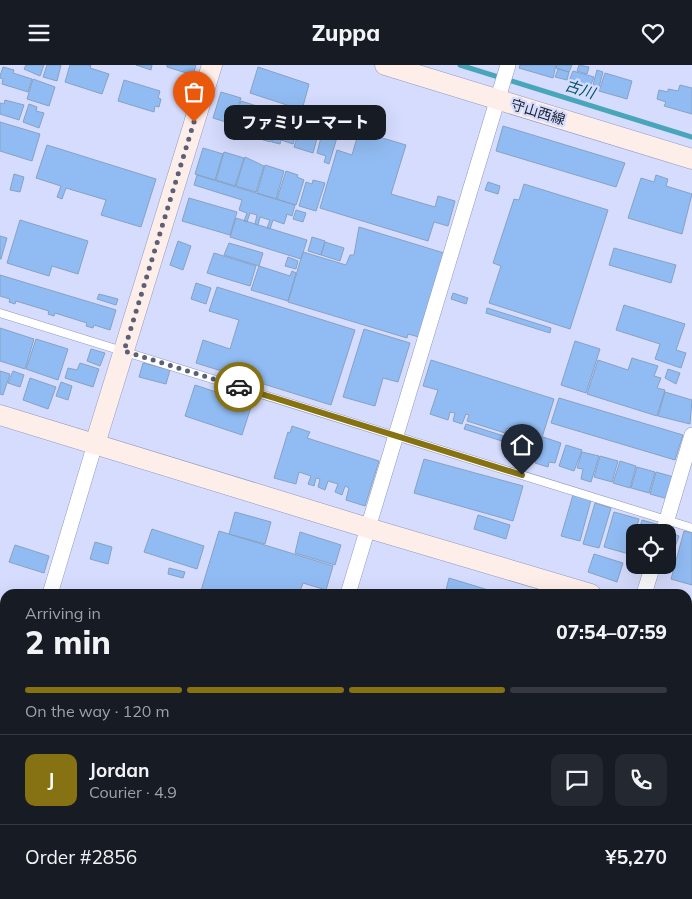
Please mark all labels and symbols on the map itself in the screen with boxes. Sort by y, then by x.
pin [173,71,215,122]
water label: 古川 [563,76,599,103]
street label: 守山西線 [509,95,567,129]
callout: ファミリーマート [224,105,386,139]
courier [214,362,264,412]
pin [501,424,543,475]

